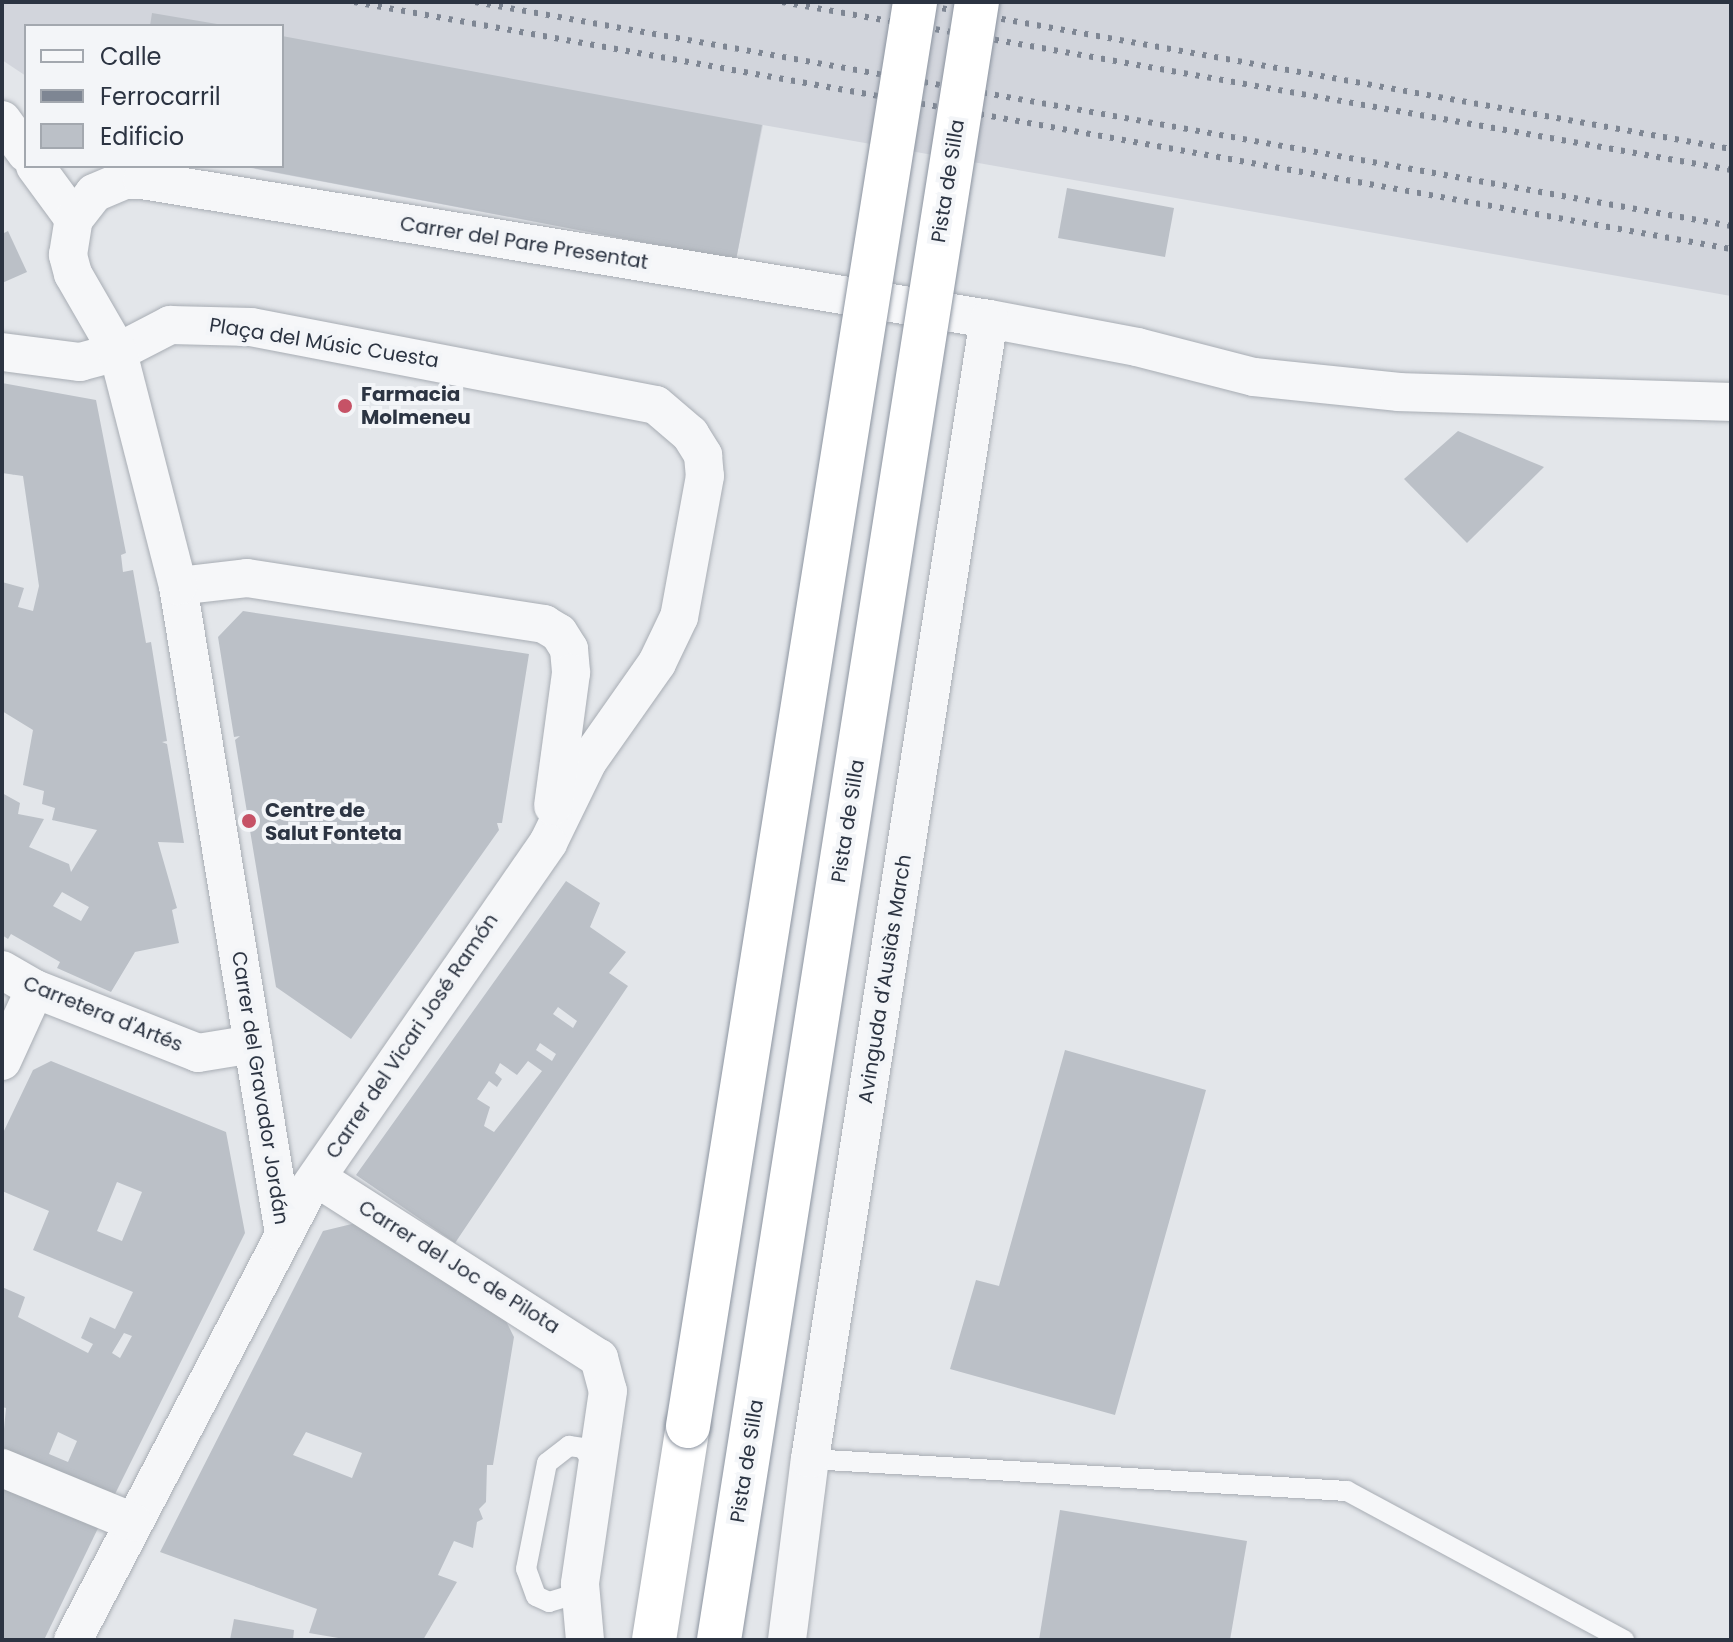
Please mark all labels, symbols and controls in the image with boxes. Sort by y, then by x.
legend [24,24,284,168]
text: Calle [100,40,161,73]
text: Ferrocarril [100,80,221,113]
street label: Pista de Silla [926,118,970,244]
text: Edificio [100,120,184,153]
street label: Carrer del Pare Presentat [398,212,650,274]
street label: Plaça del Músic Cuesta [208,313,440,373]
place label: Farmacia Molmeneu [361,382,471,429]
marker: Farmacia Molmeneu [336,397,354,415]
street label: Pista de Silla [826,758,870,884]
place label: Centre de Salut Fonteta [265,798,402,845]
marker: Centre de Salut Fonteta [240,812,258,830]
street label: Avinguda d'Ausiàs March [853,853,917,1105]
street label: Carrer del Vicari José Ramón [321,909,503,1163]
street label: Carrer del Gravador Jordán [227,950,293,1226]
street label: Carretera d'Artés [20,971,186,1057]
street label: Carrer del Joc de Pilota [354,1195,564,1339]
street label: Pista de Silla [725,1398,769,1524]

